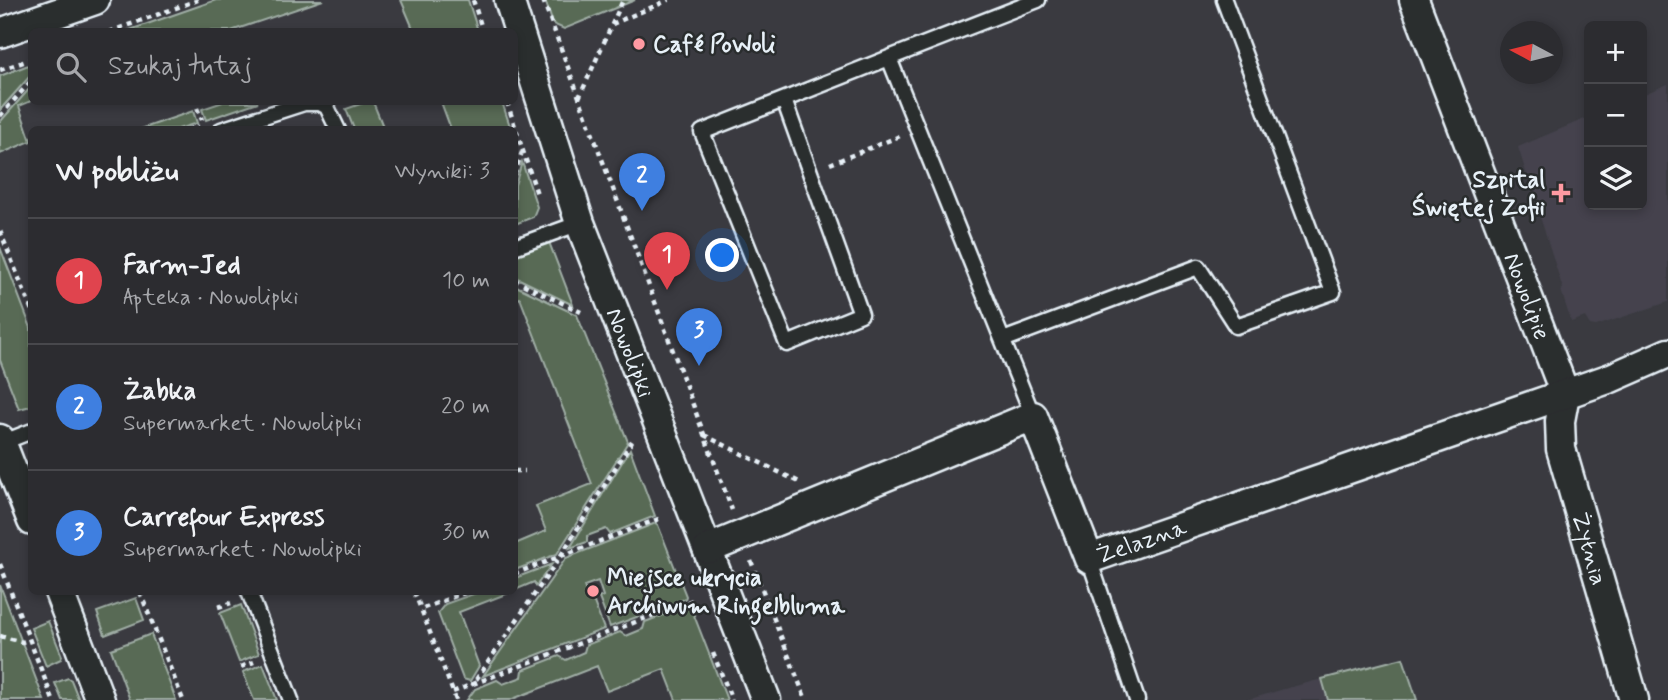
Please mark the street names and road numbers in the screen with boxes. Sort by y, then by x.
street label: Nowolipie [1495,249,1557,345]
street label: Nowolipki [598,304,661,402]
street label: Żytnia [1563,509,1614,589]
street label: Żelazna [1093,512,1191,572]

